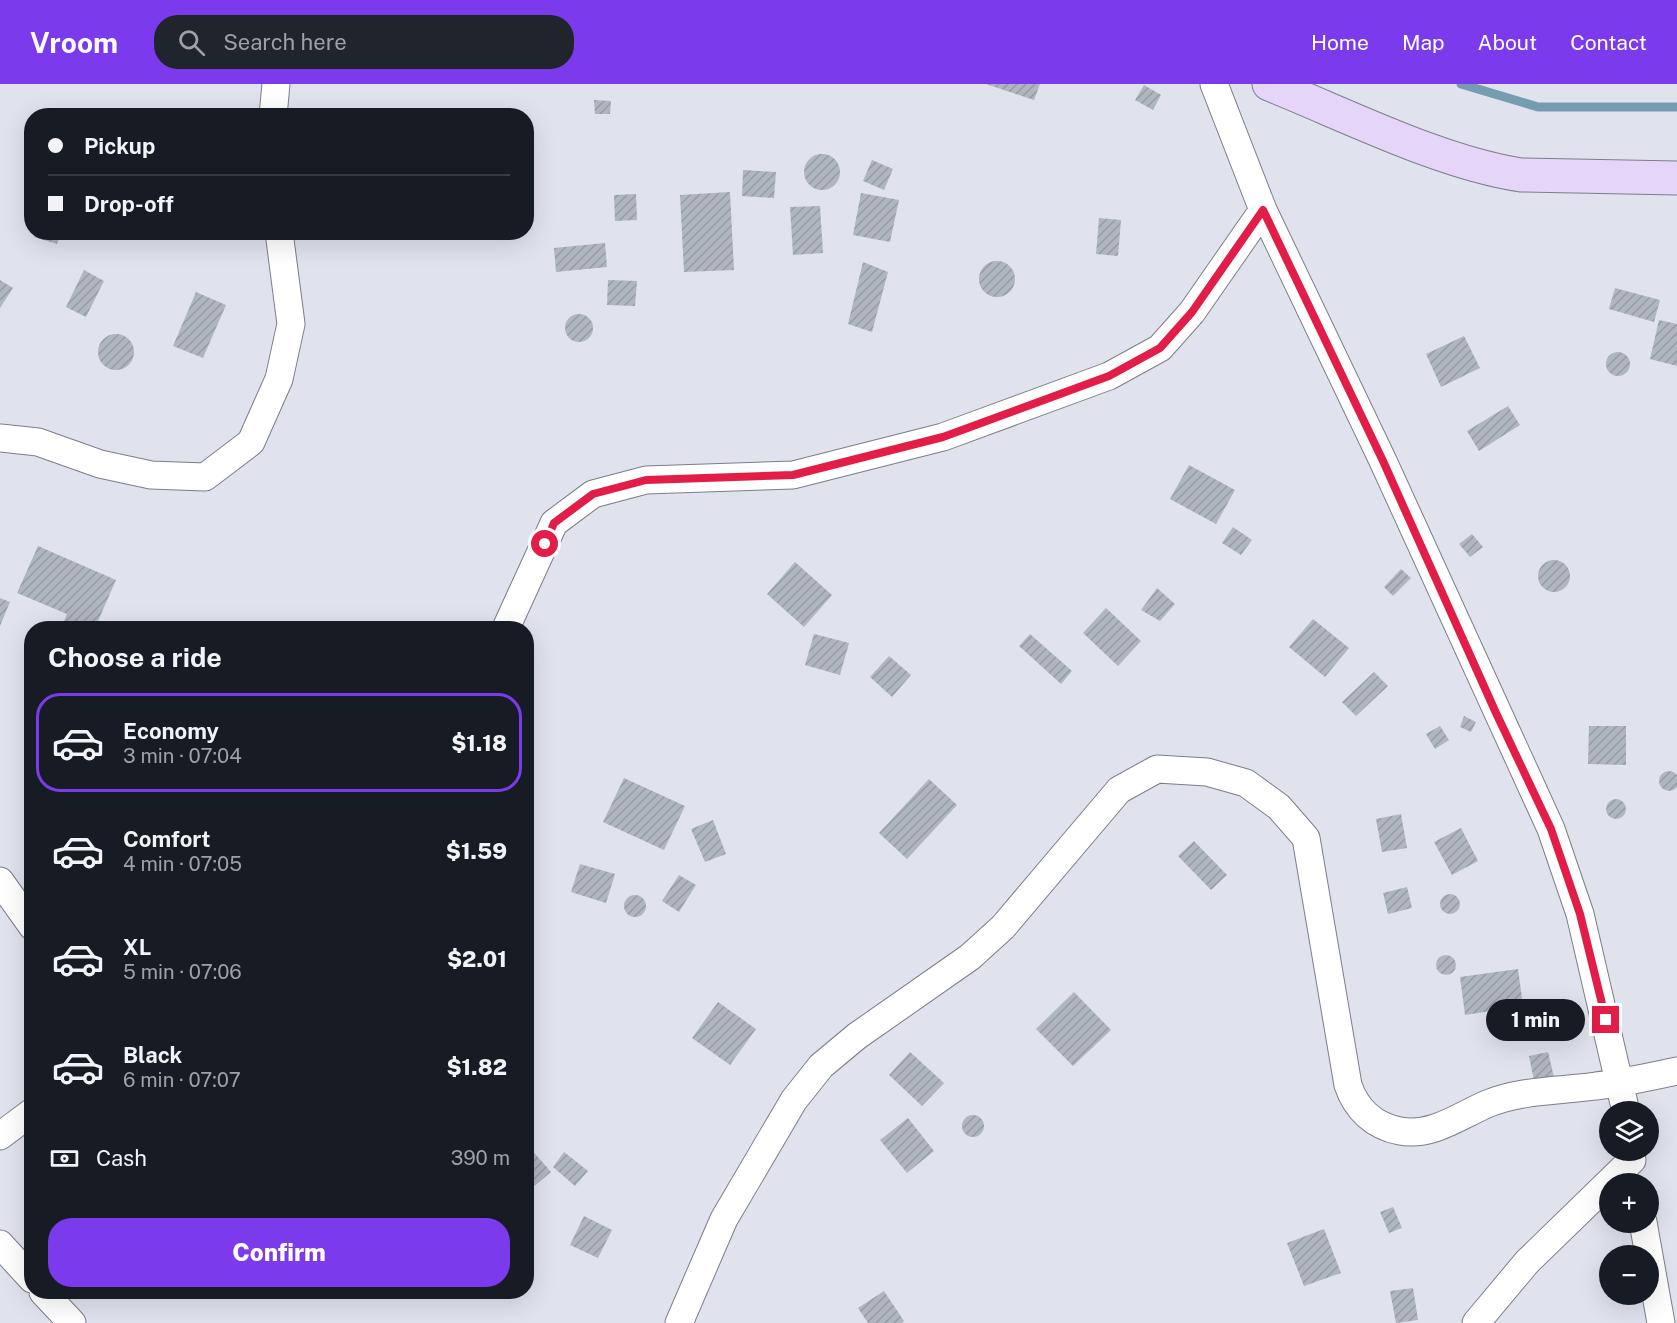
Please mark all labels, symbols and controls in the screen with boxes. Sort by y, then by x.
search box [154,15,574,69]
text: Vroom [30,26,118,59]
icon: search [175,26,208,59]
text: Search here [223,29,347,55]
text: Home [1311,30,1369,55]
text: Map [1402,30,1445,55]
text: About [1478,30,1537,55]
text: Contact [1570,30,1647,55]
text: Pickup [84,133,155,159]
text: Drop-off [84,191,174,217]
route start [531,530,558,557]
text: Choose a ride [48,641,222,673]
icon: car [51,716,105,770]
text: Economy [123,718,219,744]
text: $1.18 [451,730,507,756]
text: 3 min · 07:04 [123,744,242,768]
icon: car [51,824,105,878]
text: Comfort [123,826,210,852]
text: $1.59 [446,838,507,864]
text: 4 min · 07:05 [123,852,242,876]
icon: car [51,932,105,986]
text: XL [123,934,151,960]
text: $2.01 [447,946,507,972]
text: 5 min · 07:06 [123,960,242,984]
callout: 1 min [1486,999,1585,1041]
route end [1592,1006,1619,1033]
text: 1 min [1511,1008,1560,1032]
icon: car [51,1040,105,1094]
text: Black [123,1042,182,1068]
text: $1.82 [446,1054,507,1080]
text: 6 min · 07:07 [123,1068,241,1092]
map controls [1599,1101,1659,1305]
button: layers [1599,1101,1659,1161]
icon: cash [48,1142,81,1175]
text: Cash [96,1145,147,1171]
text: 390 m [451,1146,510,1170]
button: + [1599,1173,1659,1233]
button: Confirm [48,1218,510,1287]
button: − [1599,1245,1659,1305]

